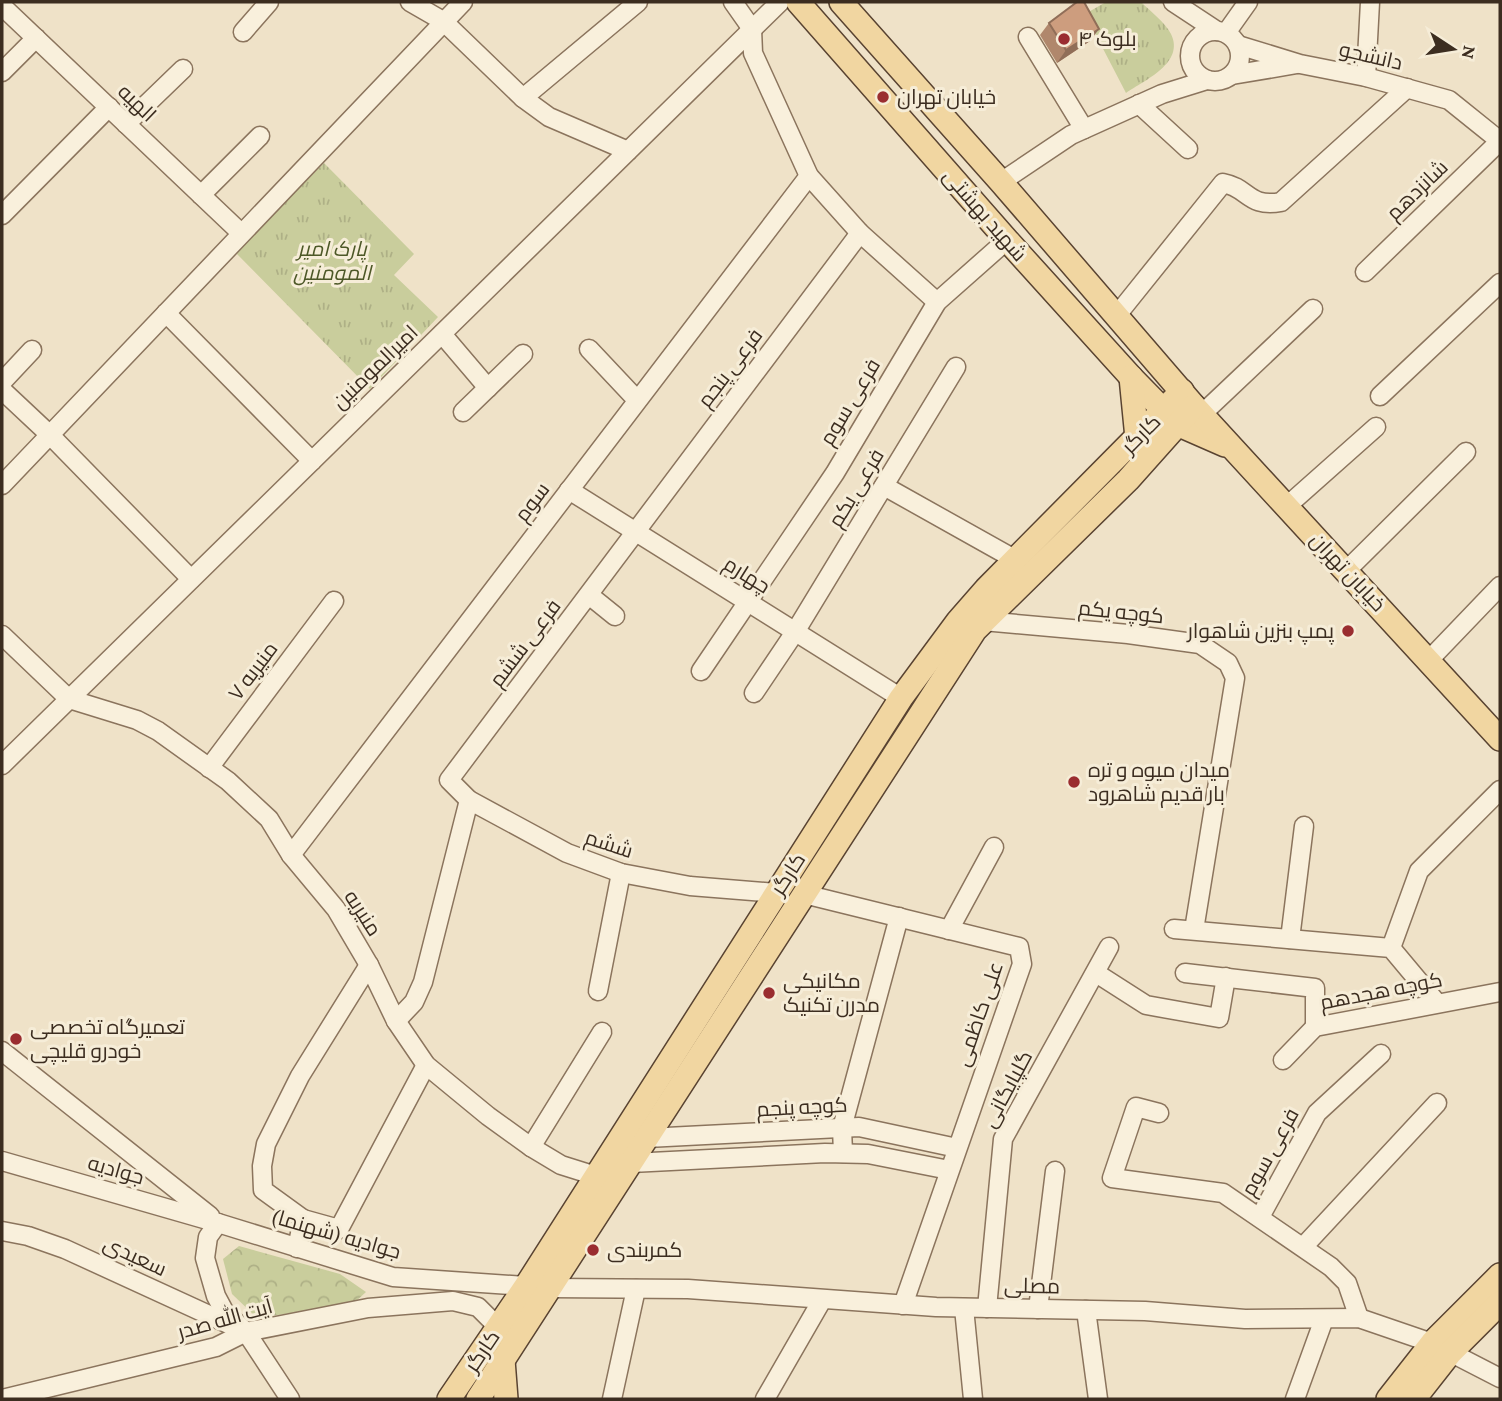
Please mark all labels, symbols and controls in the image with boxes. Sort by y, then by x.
north arrow [1418,14,1488,84]
place label: بلوک ۴ [1078,27,1137,51]
marker: بلوک ۴ [1056,31,1072,47]
street label: دانشجو [1337,37,1405,75]
text: N [1458,44,1481,61]
street label: الهیه [112,79,161,127]
place label: خیابان تهران [897,85,996,110]
marker: خیابان تهران [875,89,891,105]
street label: شانزدهم [1381,155,1454,227]
street label: شهید بهشتی [938,164,1032,267]
park label: پارک امیر المومنین [293,237,373,286]
street label: امیرالمومنین [327,320,424,415]
street label: فرعی پنجم [693,324,769,413]
street label: فرعی سوم [815,354,887,451]
street label: کارگر [1116,409,1166,459]
street label: فرعی یکم [823,444,890,533]
street label: سوم [510,478,556,527]
street label: خیابان تهران [1305,528,1391,617]
street label: چهارم [718,551,775,600]
street label: فرعی ششم [484,595,567,693]
street label: کوچه یکم [1077,596,1165,630]
place label: پمپ بنزین شاهوار [1186,619,1334,645]
marker: پمپ بنزین شاهوار [1340,623,1356,639]
street label: منیریه ۷ [223,637,283,705]
place label: میدان میوه و تره بار قدیم شاهرود [1088,758,1230,808]
marker: میدان میوه و تره بار قدیم شاهرود [1066,774,1082,790]
street label: ششم [581,825,636,865]
street label: کارگر [765,848,810,900]
street label: منیریه [339,886,387,940]
street label: علی کاظمی [950,959,1009,1070]
street label: کوچه هجدهم [1318,967,1445,1017]
place label: مکانیکی مدرن تکنیک [783,969,880,1018]
marker: مکانیکی مدرن تکنیک [761,985,777,1001]
place label: تعمیرگاه تخصصی خودرو قلیچی [30,1015,185,1065]
marker: تعمیرگاه تخصصی خودرو قلیچی [8,1031,24,1047]
street label: گلپایگانی [977,1046,1038,1132]
street label: کوچه پنجم [756,1093,848,1123]
street label: فرعی سوم [1236,1104,1306,1201]
street label: جوادیه [85,1151,147,1189]
street label: جوادیه (شهنما) [268,1204,404,1265]
street label: سعیدی [99,1231,170,1282]
place label: کمربندی [607,1238,682,1263]
marker: کمربندی [585,1242,601,1258]
street label: مصلی [1004,1274,1060,1299]
street label: آیت الله صدر [173,1292,276,1344]
street label: کارگر [459,1326,505,1377]

